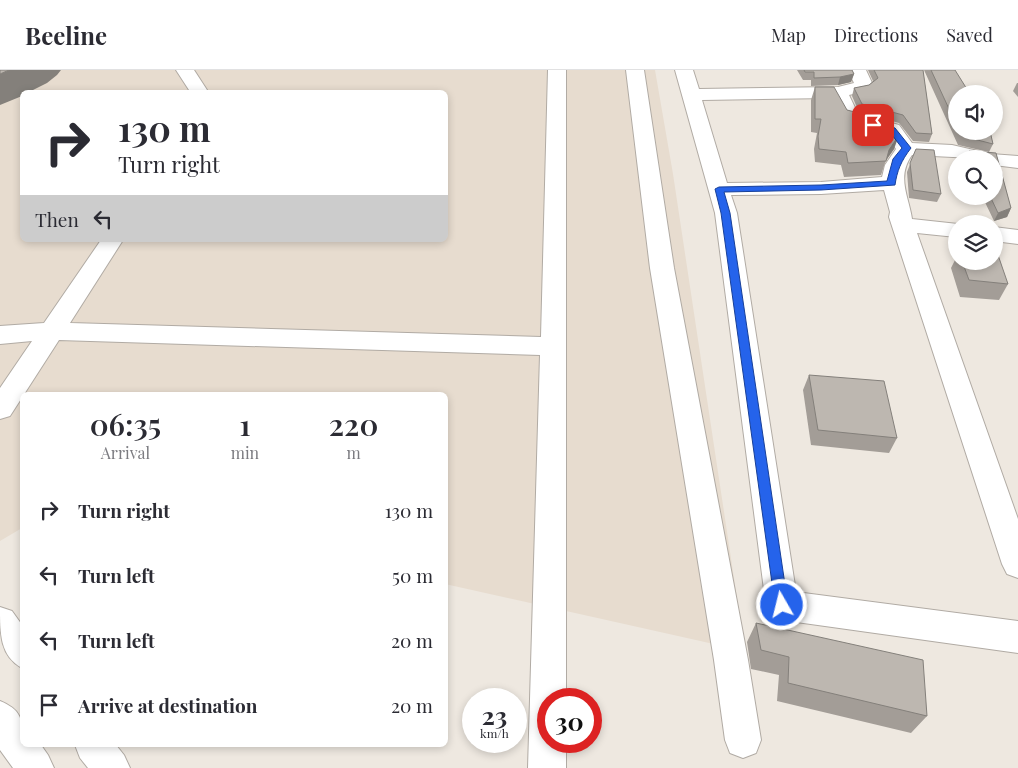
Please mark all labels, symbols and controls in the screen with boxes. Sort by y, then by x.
text: Beeline [25,19,107,51]
text: Map [771,23,806,47]
text: Directions [834,23,918,47]
text: Saved [946,23,993,47]
map controls [948,85,1003,270]
button: sound [948,85,1003,140]
text: 130 m [118,104,211,151]
pin [852,104,894,146]
icon: right [35,110,100,175]
icon: arrive [859,111,887,139]
text: Turn right [118,149,220,179]
button: search [948,150,1003,205]
icon: left [89,205,117,233]
text: Then [35,206,79,232]
button: layers [948,215,1003,270]
text: 06:35 [90,404,161,444]
text: 1 [239,404,251,444]
text: 220 [329,404,378,444]
text: Arrival [101,442,150,463]
text: min [231,442,259,463]
text: m [346,442,361,463]
icon: right [35,496,63,524]
text: Turn right [78,497,170,523]
text: 130 m [385,497,433,523]
icon: left [35,561,63,589]
text: Turn left [78,562,155,588]
text: 50 m [392,562,433,588]
position arrow [755,578,807,630]
icon: left [35,626,63,654]
text: Turn left [78,627,155,653]
text: 20 m [391,627,433,653]
speed limit sign: 30 [537,688,602,753]
icon: arrive [35,691,63,719]
text: Arrive at destination [78,692,258,718]
text: 20 m [391,692,433,718]
text: 23 [482,698,507,731]
text: km/h [480,725,509,741]

